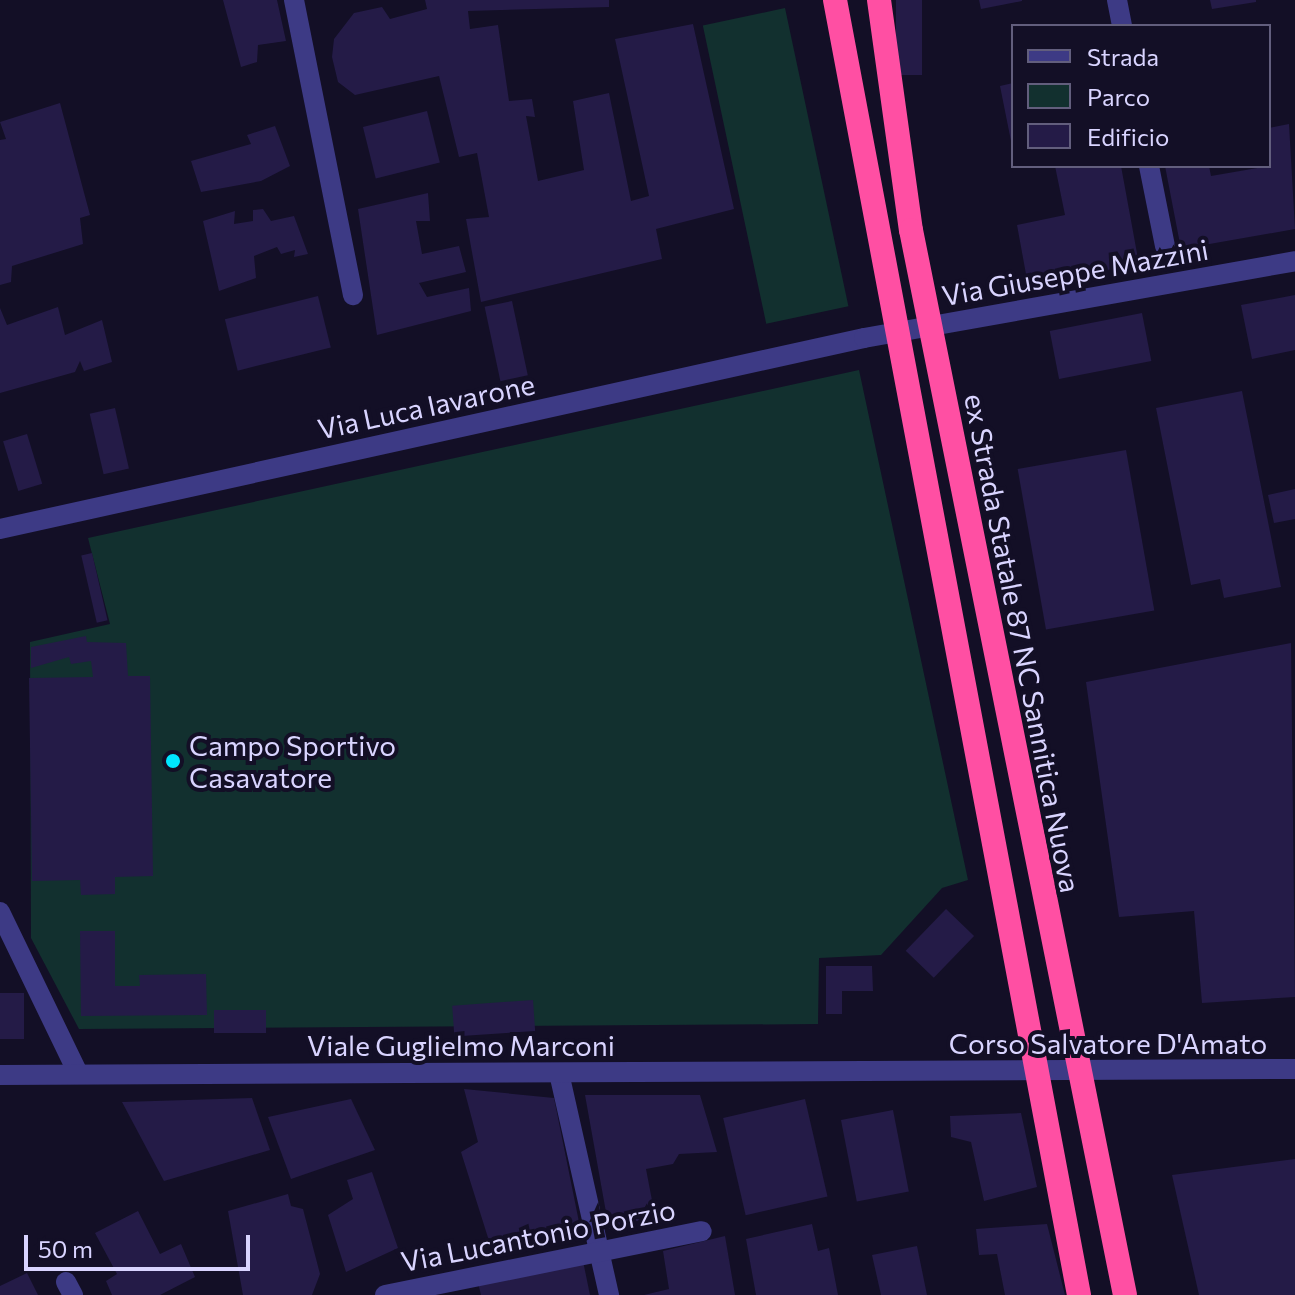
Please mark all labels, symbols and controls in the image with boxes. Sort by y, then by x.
legend [1011,24,1271,168]
text: Strada [1087,42,1159,71]
text: Parco [1087,82,1150,111]
text: Edificio [1087,122,1169,151]
street label: Via Giuseppe Mazzini [939,232,1211,312]
street label: Via Luca Iavarone [314,367,538,445]
street label: ex Strada Statale 87 NC Sannitica Nuova [958,391,1088,895]
place label: Campo Sportivo Casavatore [189,728,396,794]
marker: Campo Sportivo Casavatore [164,752,182,770]
street label: Corso Salvatore D'Amato [949,1026,1267,1060]
street label: Viale Guglielmo Marconi [307,1028,615,1062]
street label: Via Lucantonio Porzio [398,1192,678,1278]
scale bar [28,1219,254,1269]
text: 50 m [38,1234,93,1263]

